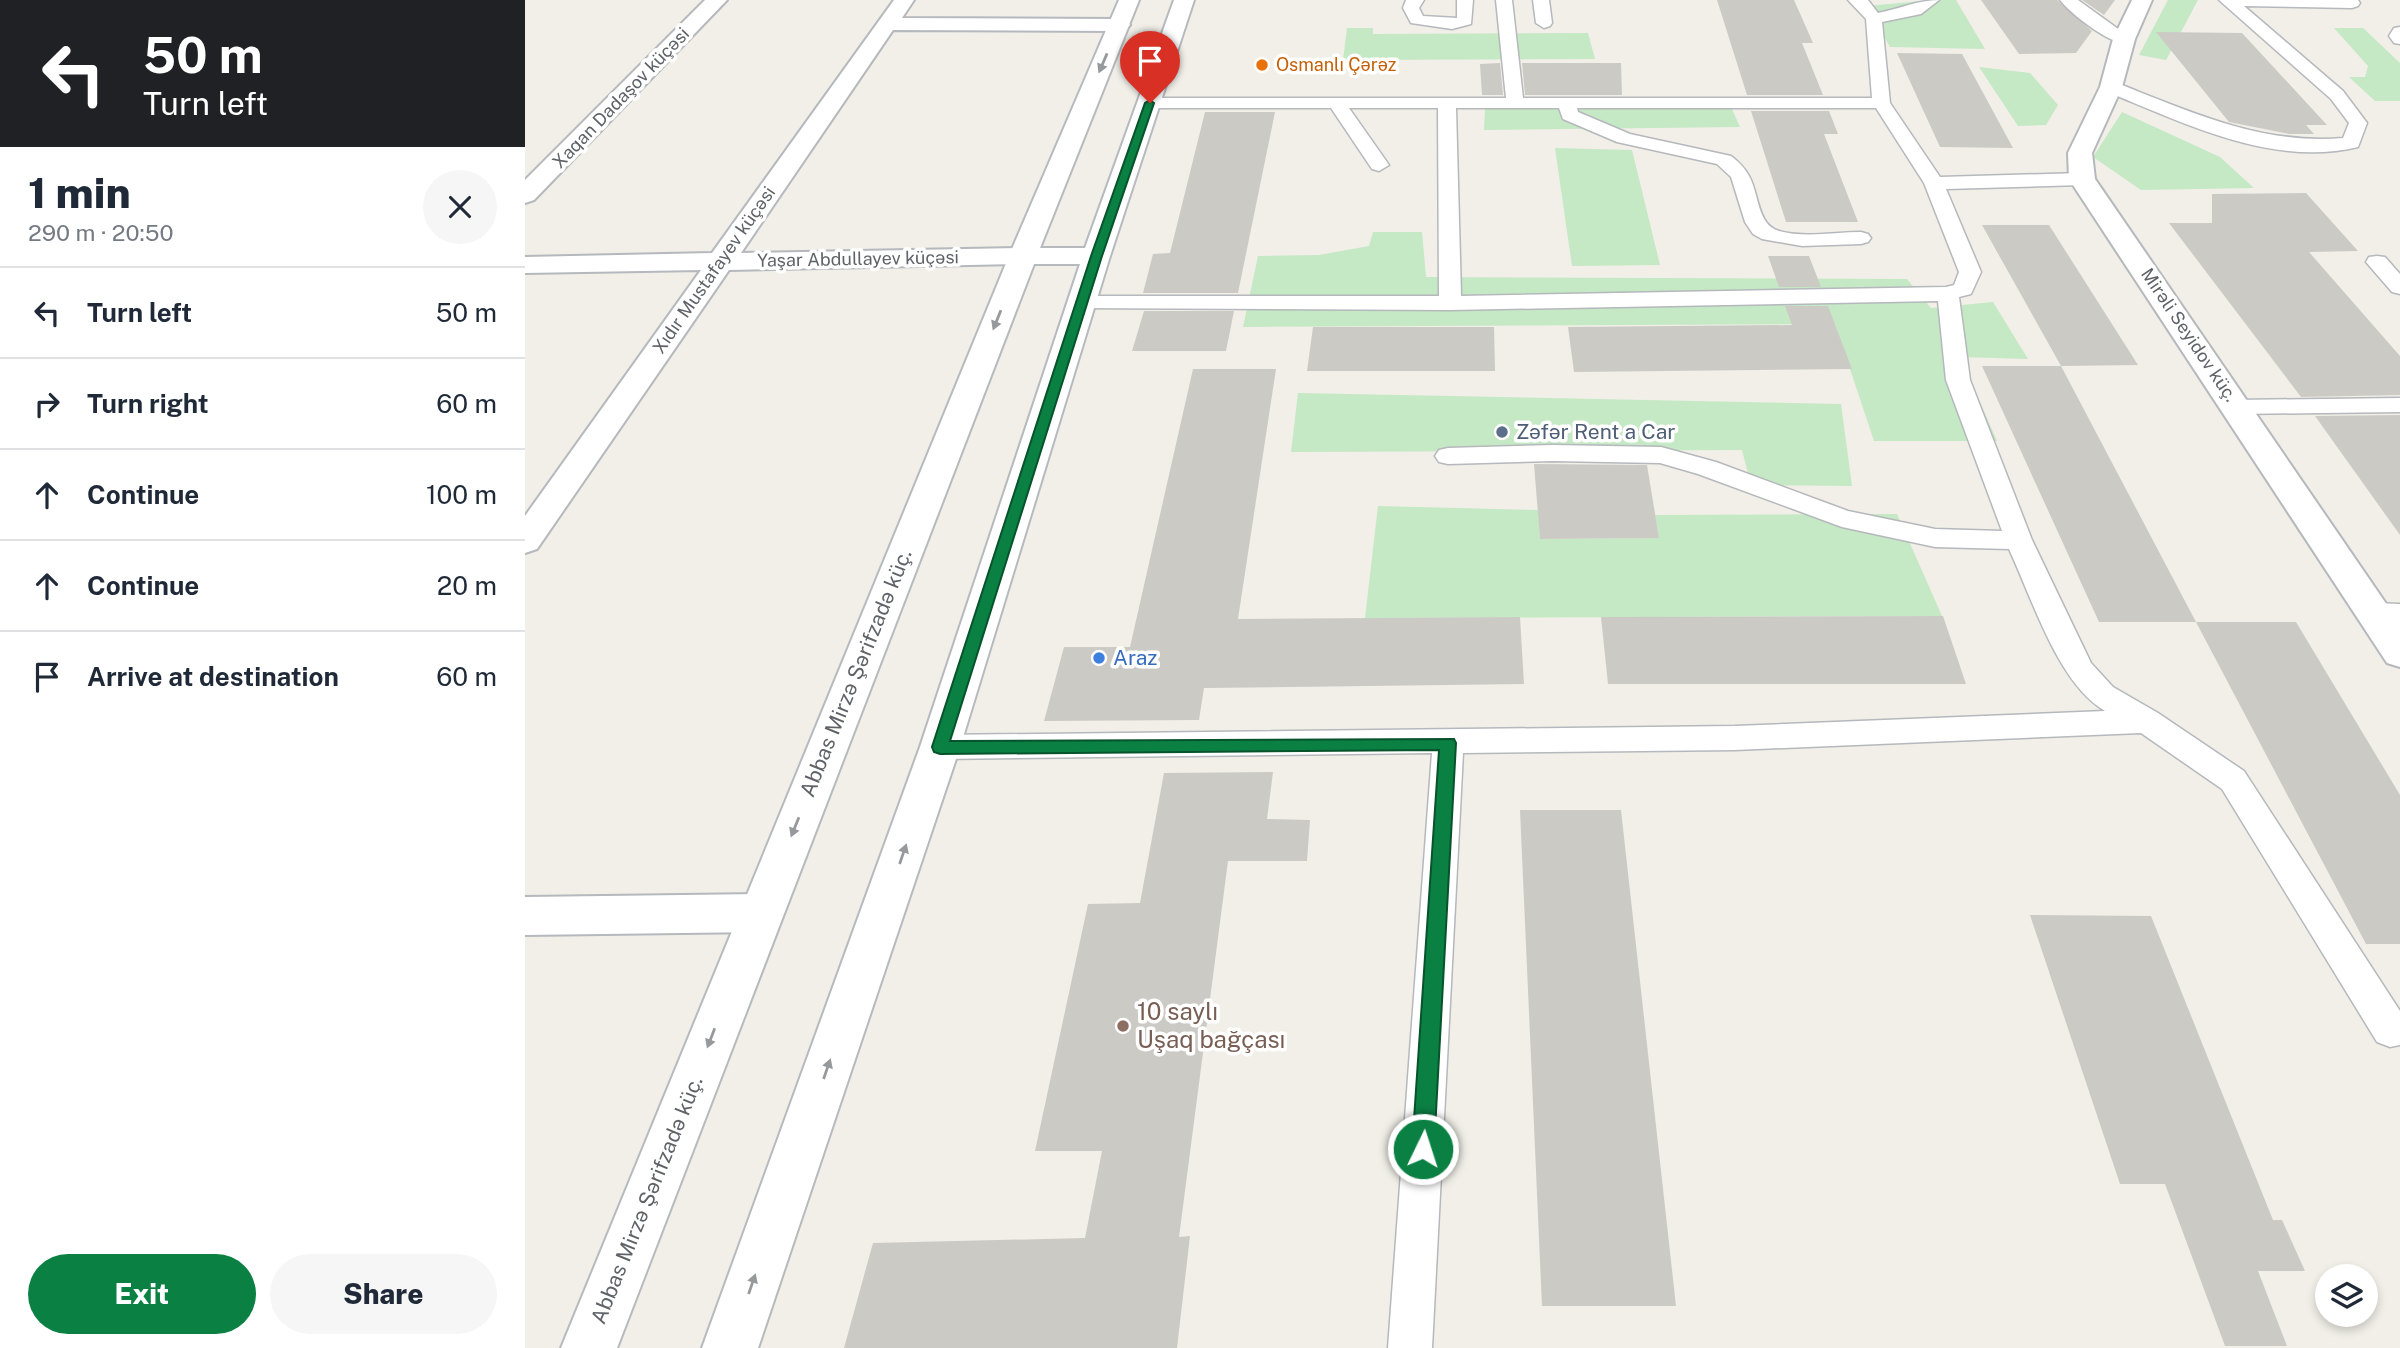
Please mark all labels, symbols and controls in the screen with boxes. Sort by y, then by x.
street label: Xaqan Dadaşov küçəsi [548,23,693,172]
text: 50 m [143,26,263,84]
icon: left [28,28,119,119]
pin [1120,31,1180,103]
icon: arrive [1131,42,1169,80]
one-way arrow [1097,53,1108,74]
place label: Osmanlı Çərəz [1276,54,1396,75]
marker: Osmanlı Çərəz [1254,57,1270,73]
text: Turn left [143,85,268,122]
text: 1 min [28,168,131,217]
button: close [423,170,497,244]
street label: Xıdır Mustafayev küçəsi [648,182,779,357]
text: 290 m · 20:50 [28,219,174,246]
street label: Yaşar Abdullayev küçəsi [757,246,959,271]
street label: Mirəli Seyidov küç. [2137,264,2242,405]
icon: left [28,294,66,332]
text: Turn left [87,297,192,328]
text: 50 m [436,297,497,328]
one-way arrow [992,309,1003,330]
icon: right [28,385,66,423]
text: Turn right [87,388,209,419]
text: 60 m [436,388,497,419]
place label: Zəfər Rent a Car [1516,419,1675,444]
marker: Zəfər Rent a Car [1494,424,1510,440]
icon: ahead [28,476,66,514]
text: Continue [87,479,199,510]
text: 100 m [426,479,497,510]
street label: Abbas Mirzə Şərifzadə küç. [794,545,917,800]
icon: ahead [28,567,66,605]
text: Continue [87,570,199,601]
text: 20 m [437,570,497,601]
place label: Araz [1113,645,1157,670]
marker: Araz [1091,650,1107,666]
icon: arrive [28,658,66,696]
text: Arrive at destination [87,661,339,692]
text: 60 m [436,661,497,692]
one-way arrow [789,816,800,837]
one-way arrow [897,843,908,864]
place label: 10 saylı Uşaq bağçası [1137,997,1285,1053]
marker: 10 saylı Uşaq bağçası [1115,1018,1131,1034]
one-way arrow [706,1028,717,1049]
one-way arrow [822,1058,833,1079]
street label: Abbas Mirzə Şərifzadə küç. [585,1072,708,1327]
position arrow [1386,1112,1460,1186]
button: Exit [28,1254,256,1334]
button: Share [270,1254,497,1334]
map controls [2315,1264,2378,1327]
button: layers [2315,1264,2378,1327]
one-way arrow [747,1273,758,1294]

